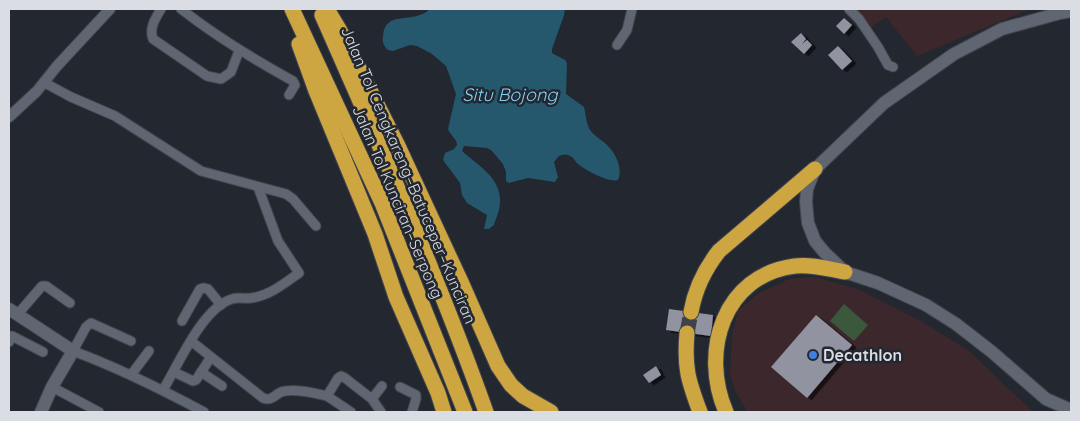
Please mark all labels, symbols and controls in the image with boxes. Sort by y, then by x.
street label: Jalan Tol Cengkareng–Batuceper–Kunciran [337,23,481,327]
water label: Situ Bojong [462,83,559,106]
street label: Jalan Tol Kunciran–Serpong [348,102,448,302]
place label: Decathlon [823,345,902,365]
marker: Decathlon [807,349,819,361]

